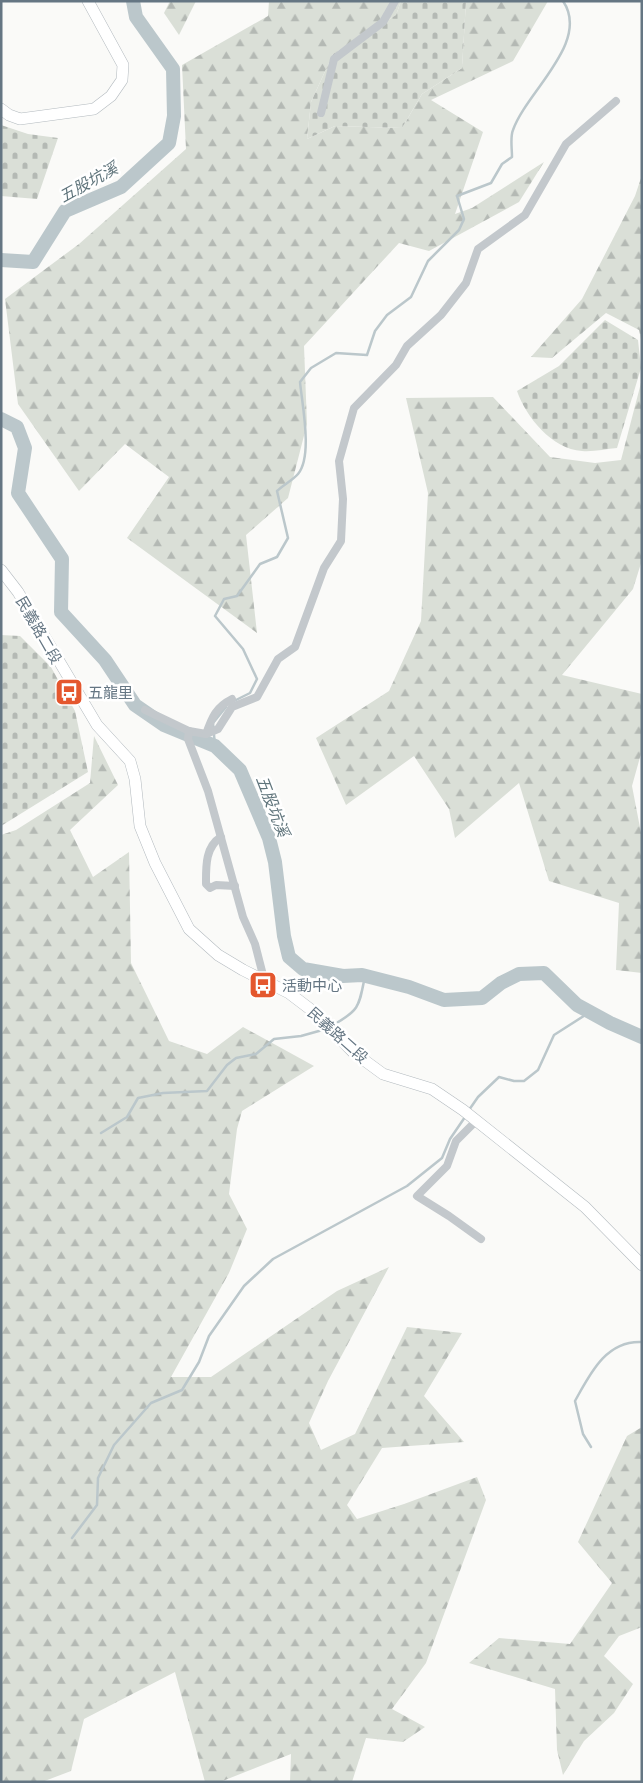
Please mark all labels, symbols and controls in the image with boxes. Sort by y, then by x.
water label: 五股坑溪 [55,157,123,206]
street label: 民義路二段 [12,593,66,667]
bus stop icon: 五龍里 [54,677,84,707]
place label: 五龍里 [88,683,133,702]
water label: 五股坑溪 [252,773,295,841]
bus stop icon: 活動中心 [248,970,278,1000]
place label: 活動中心 [282,976,342,995]
street label: 民義路二段 [304,1003,372,1067]

